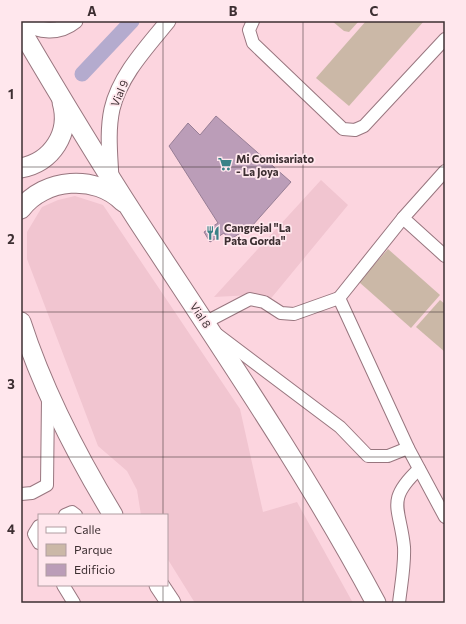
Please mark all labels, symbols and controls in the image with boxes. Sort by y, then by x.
text: A [87,3,97,19]
text: B [229,3,238,19]
text: C [370,3,379,19]
street label: Vial 9 [108,77,131,108]
text: 1 [8,86,14,102]
place label: Mi Comisariato - La Joya [236,152,314,179]
supermarket icon: Mi Comisariato - La Joya [217,156,233,172]
place label: Cangrejal "La Pata Gorda" [224,221,291,247]
restaurant icon: Cangrejal "La Pata Gorda" [205,225,221,241]
text: 2 [7,231,15,247]
street label: Vial 8 [188,300,214,330]
text: 3 [7,376,15,392]
legend [38,514,168,586]
text: 4 [7,521,15,537]
text: Calle [74,522,101,536]
text: Parque [74,542,112,556]
text: Edificio [74,562,115,576]

